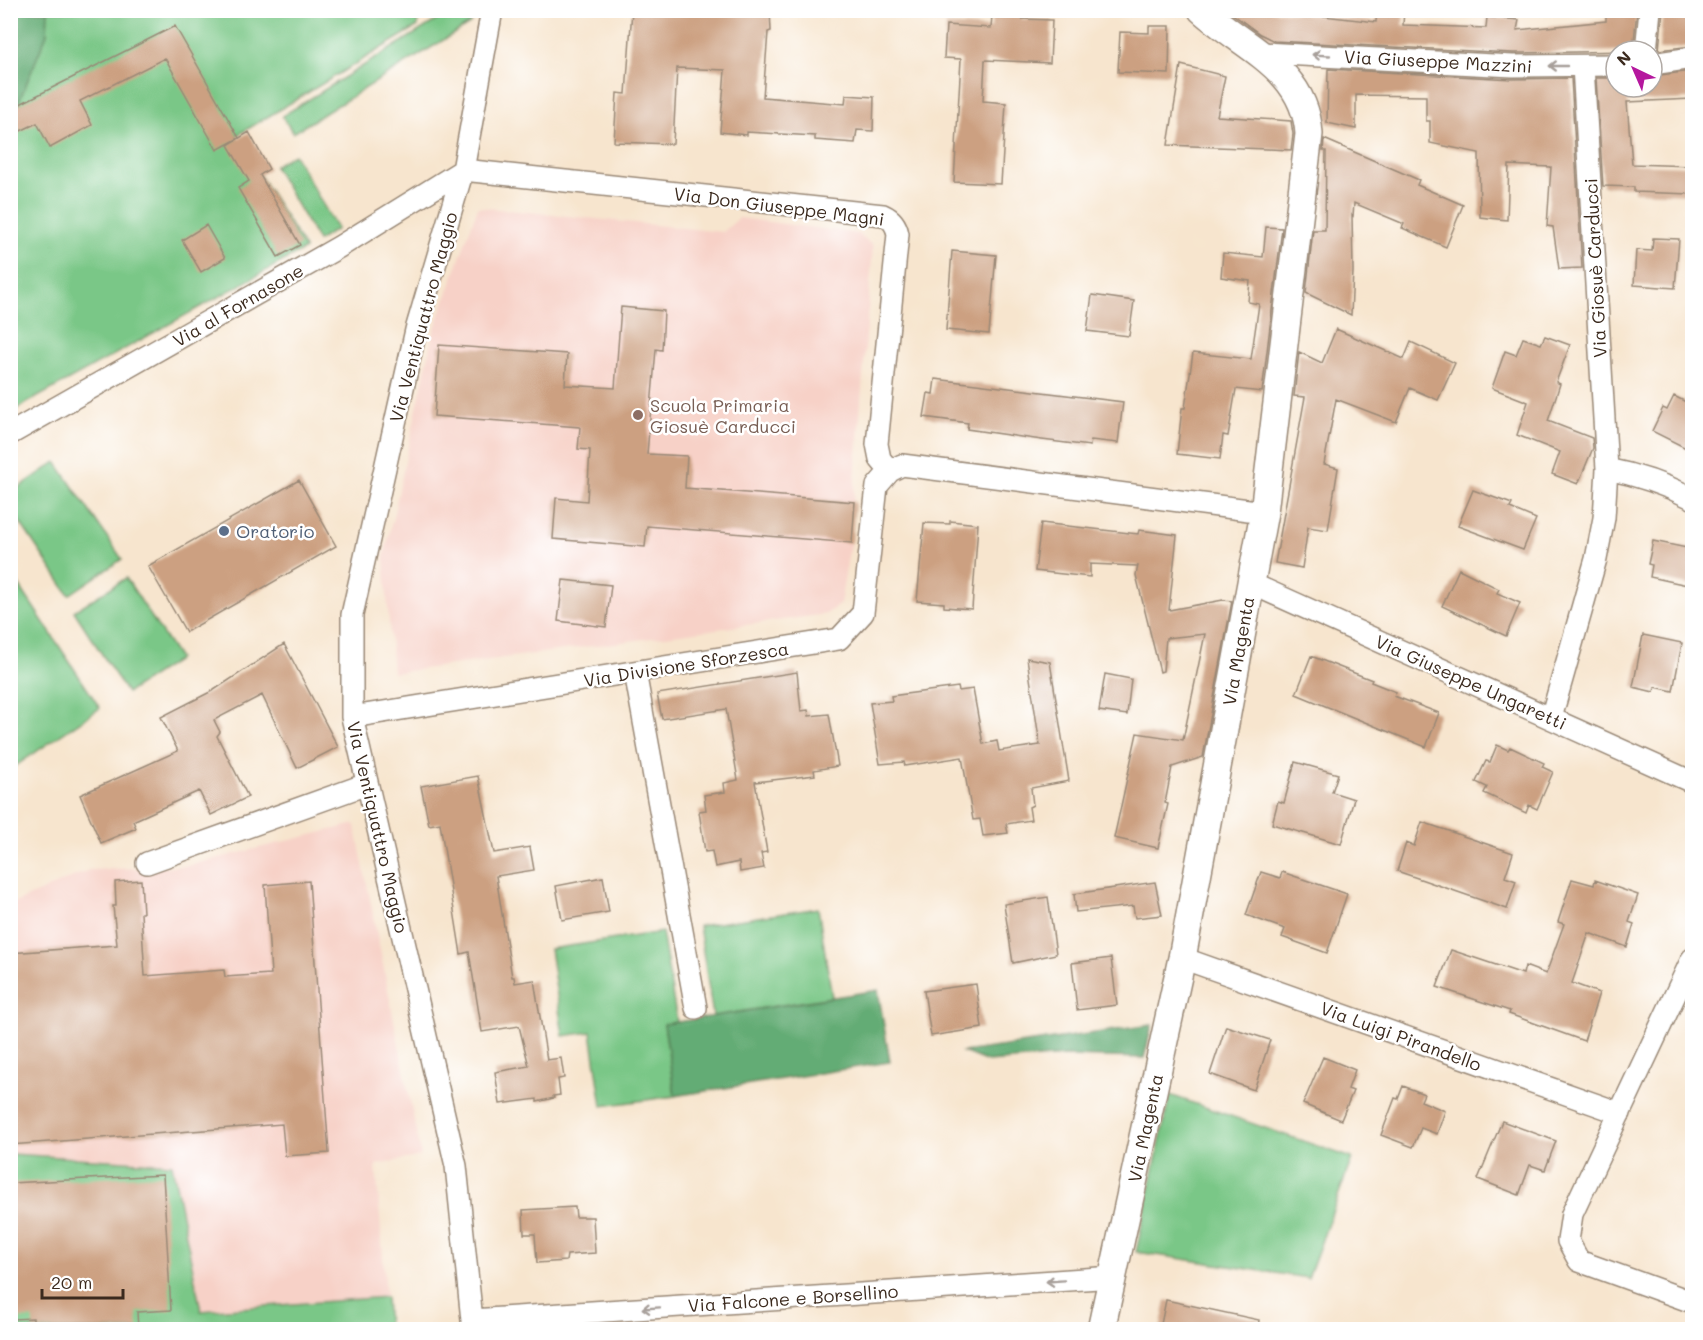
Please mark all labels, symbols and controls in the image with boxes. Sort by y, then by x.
north arrow [1604,39,1664,99]
street label: Via Giuseppe Mazzini [1343,44,1533,78]
text: N [1612,46,1635,70]
one-way arrow [1311,50,1331,61]
one-way arrow [1548,60,1568,72]
street label: Via Giosuè Carducci [1578,177,1612,359]
street label: Via Don Giuseppe Magni [672,181,886,231]
street label: Via Ventiquattro Maggio [383,209,463,425]
street label: Via al Fornasone [168,258,308,352]
place label: Scuola Primaria Giosuè Carducci [650,393,796,438]
marker: Scuola Primaria Giosuè Carducci [631,408,645,422]
place label: Oratorio [236,519,315,543]
marker: Oratorio [217,524,231,538]
street label: Via Magenta [1217,595,1259,707]
street label: Via Giuseppe Ungaretti [1372,629,1570,735]
street label: Via Divisione Sforzesca [582,636,790,692]
street label: Via Ventiquattro Maggio [342,719,414,936]
street label: Via Luigi Pirandello [1317,996,1485,1076]
street label: Via Magenta [1122,1072,1168,1184]
scale bar [42,1262,123,1300]
text: 20 m [51,1270,92,1294]
one-way arrow [1046,1276,1066,1287]
street label: Via Falcone e Borsellino [687,1279,899,1317]
one-way arrow [642,1303,662,1314]

